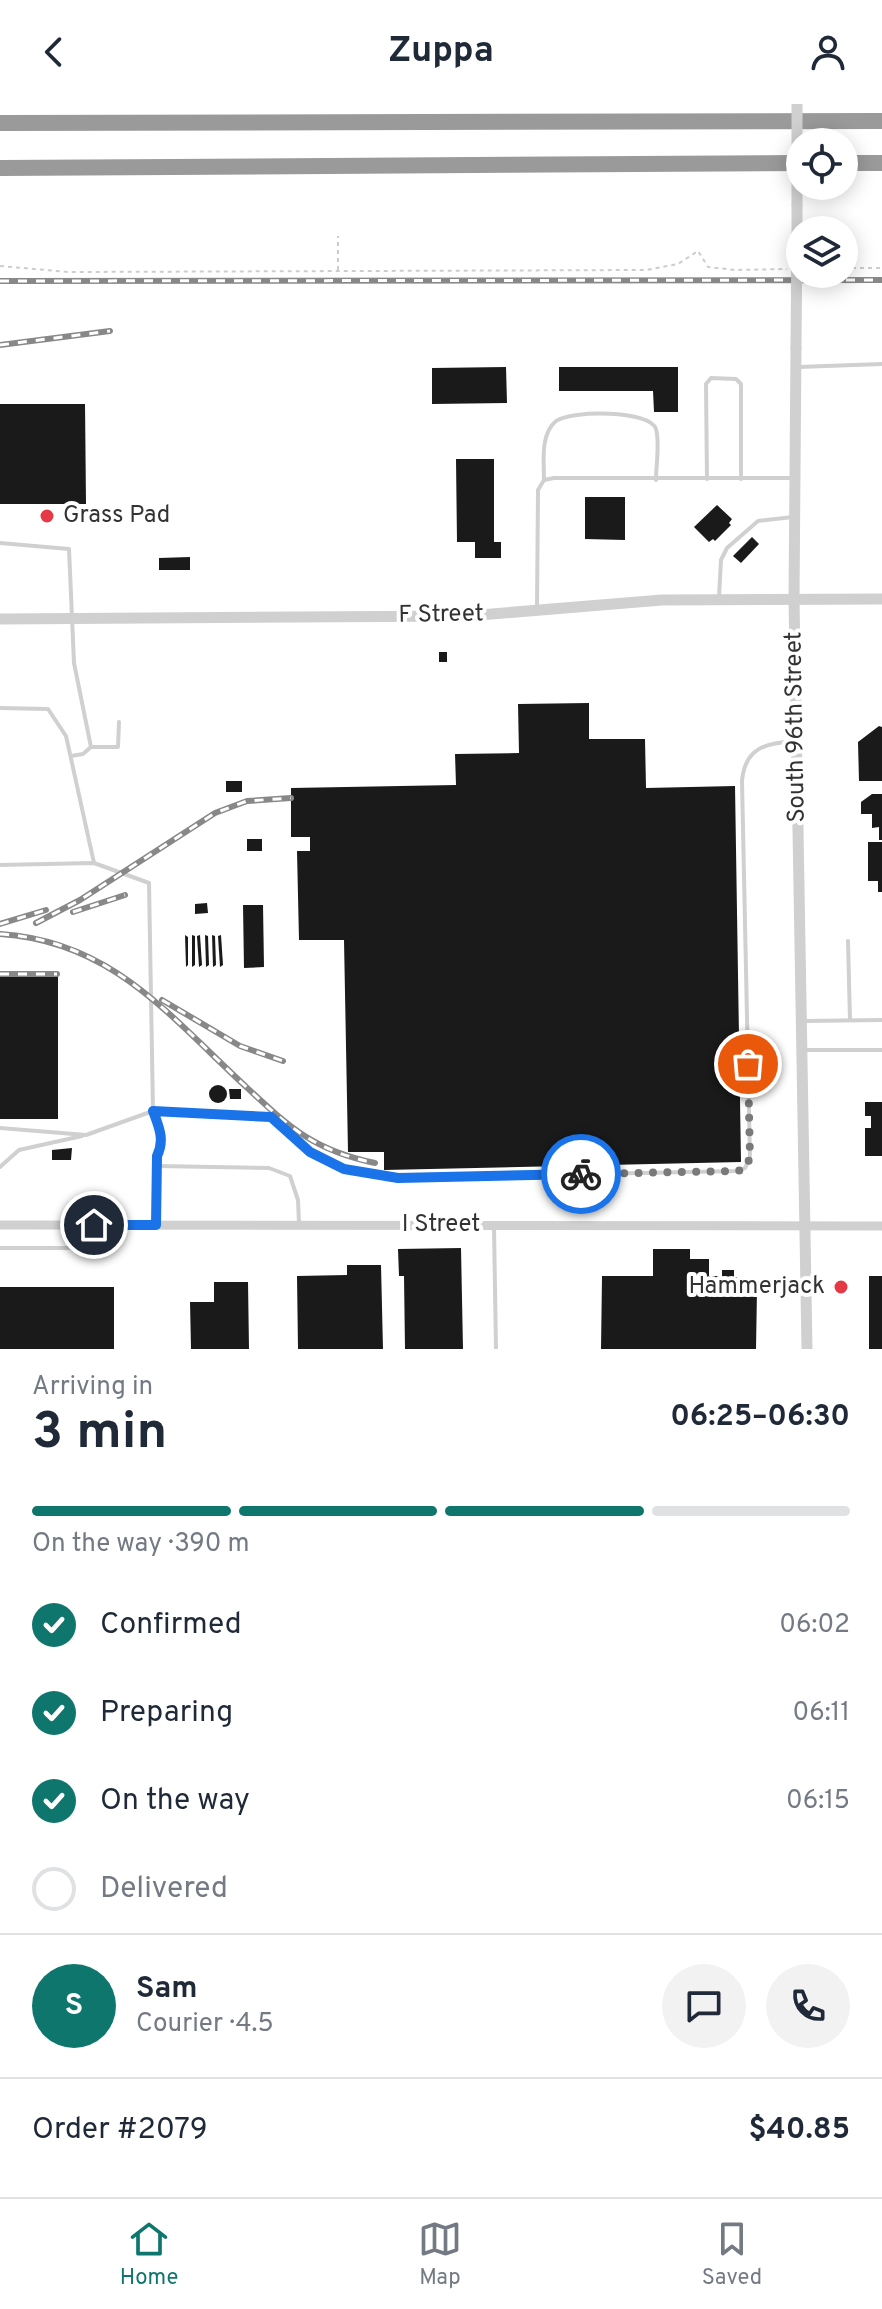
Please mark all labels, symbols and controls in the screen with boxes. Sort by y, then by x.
text: Zuppa [388,29,494,75]
icon: back [32,30,76,74]
icon: person [806,30,850,74]
map controls [786,128,858,288]
button: locate [786,128,858,200]
button: layers [786,216,858,288]
place label: Grass Pad [63,501,170,531]
marker: Grass Pad [38,507,56,525]
street label: F Street [398,599,484,631]
street label: South 96th Street [779,631,813,823]
pin [714,1030,782,1098]
icon: bag [726,1042,770,1086]
courier [541,1134,621,1214]
icon: bike [559,1152,603,1196]
pin [60,1191,128,1259]
icon: home [72,1203,116,1247]
street label: I Street [402,1210,480,1240]
place label: Hammerjack [688,1272,825,1302]
marker: Hammerjack [832,1278,850,1296]
text: Arriving in [32,1371,153,1404]
text: 06:25–06:30 [670,1399,850,1436]
text: 3 min [32,1401,167,1467]
text: On the way · 390 m [32,1528,249,1561]
icon: check [32,1603,76,1647]
text: Confirmed [100,1607,242,1644]
text: 06:02 [779,1609,850,1642]
icon: check [32,1691,76,1735]
text: Preparing [100,1695,233,1732]
text: 06:11 [793,1697,850,1730]
icon: check [32,1779,76,1823]
text: On the way [100,1783,250,1820]
text: 06:15 [786,1785,850,1818]
text: Delivered [100,1871,228,1908]
button: chat [662,1964,746,2048]
button: phone [766,1964,850,2048]
text: Sam [136,1971,198,2008]
text: S [65,1988,83,2025]
text: Courier · 4.5 [136,2008,274,2041]
text: Order #2079 [32,2112,208,2149]
text: $40.85 [748,2112,850,2149]
tab: Home [120,2217,178,2292]
tab: Map [418,2217,462,2292]
tab: Saved [702,2217,762,2292]

